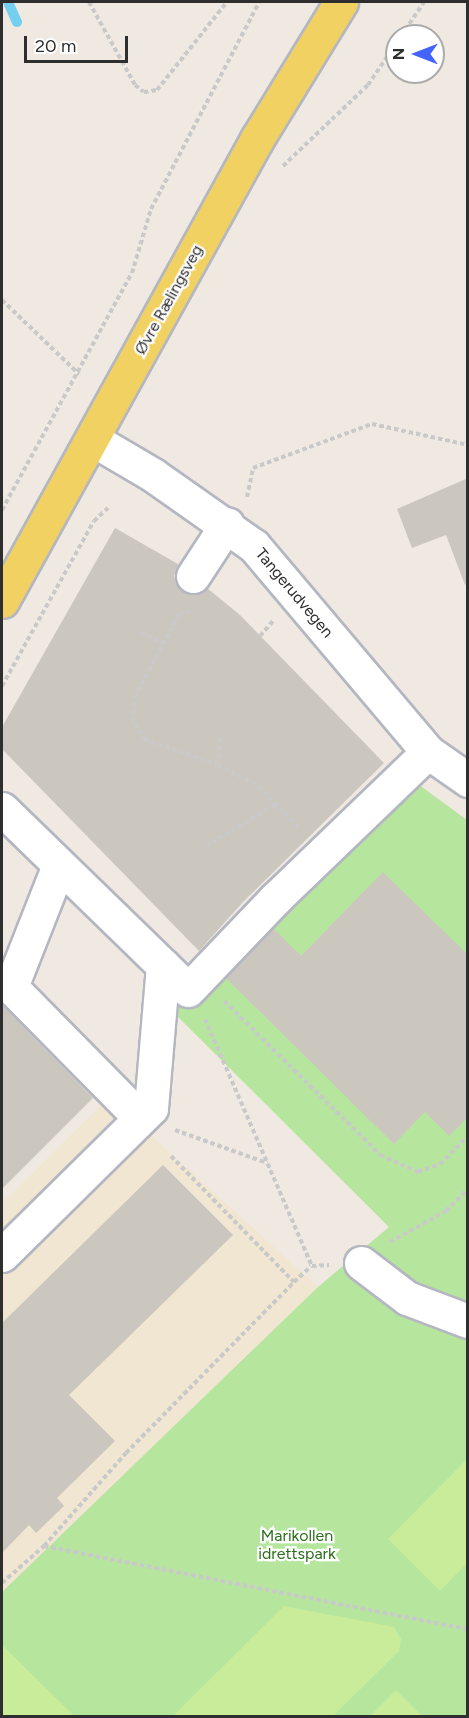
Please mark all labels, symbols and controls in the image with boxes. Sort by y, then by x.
scale bar [27,24,130,62]
north arrow [385,24,445,84]
text: 20 m [35,35,76,57]
text: N [389,48,408,60]
street label: Øvre Rælingsveg [131,242,207,358]
street label: Tangerudvegen [251,544,337,642]
park label: Marikollen idrettspark [258,1526,336,1564]

